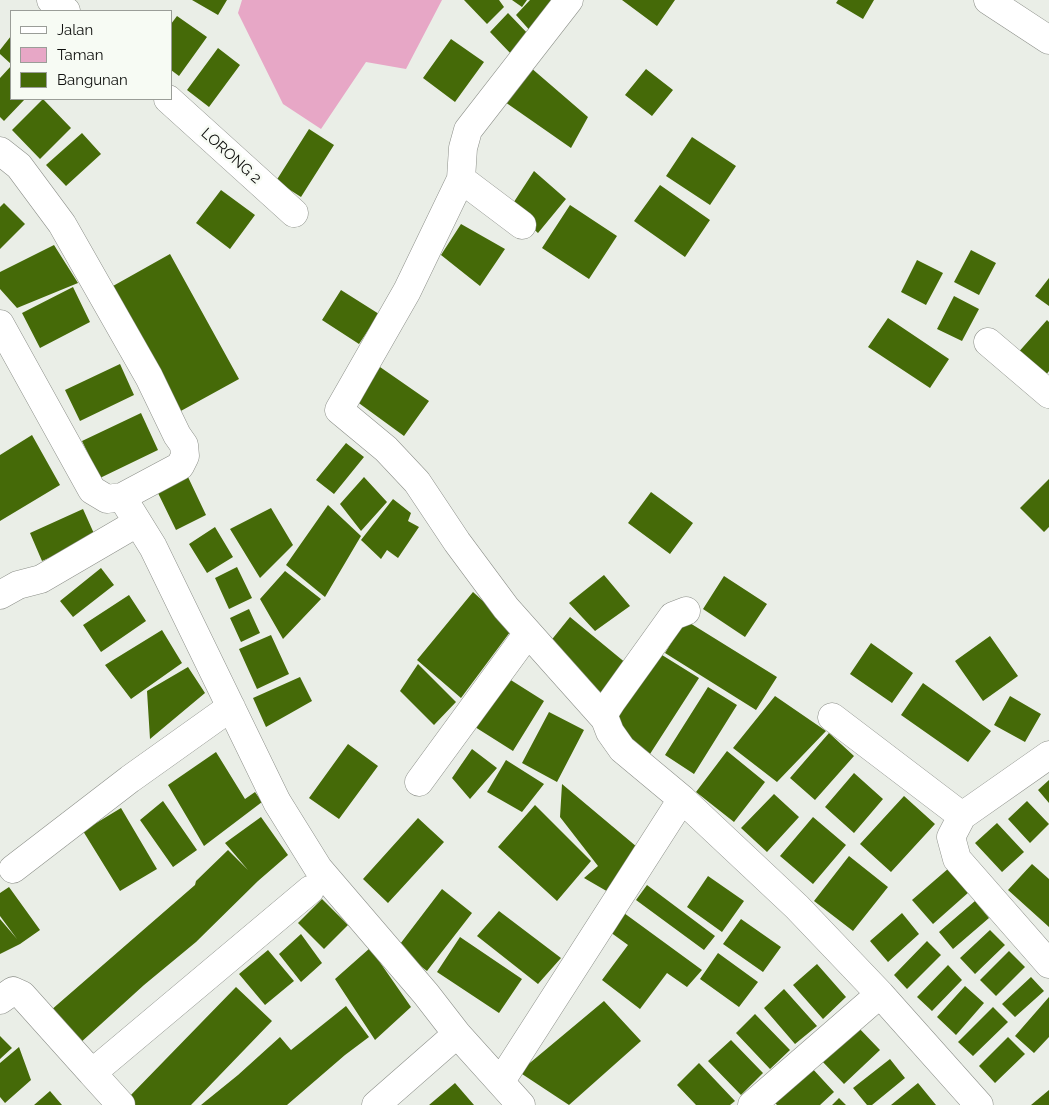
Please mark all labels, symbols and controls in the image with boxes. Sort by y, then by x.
legend [10,10,172,100]
text: Jalan [57,21,93,39]
text: Taman [57,46,103,64]
text: Bangunan [57,71,128,89]
street label: LORONG 2 [197,124,265,188]

